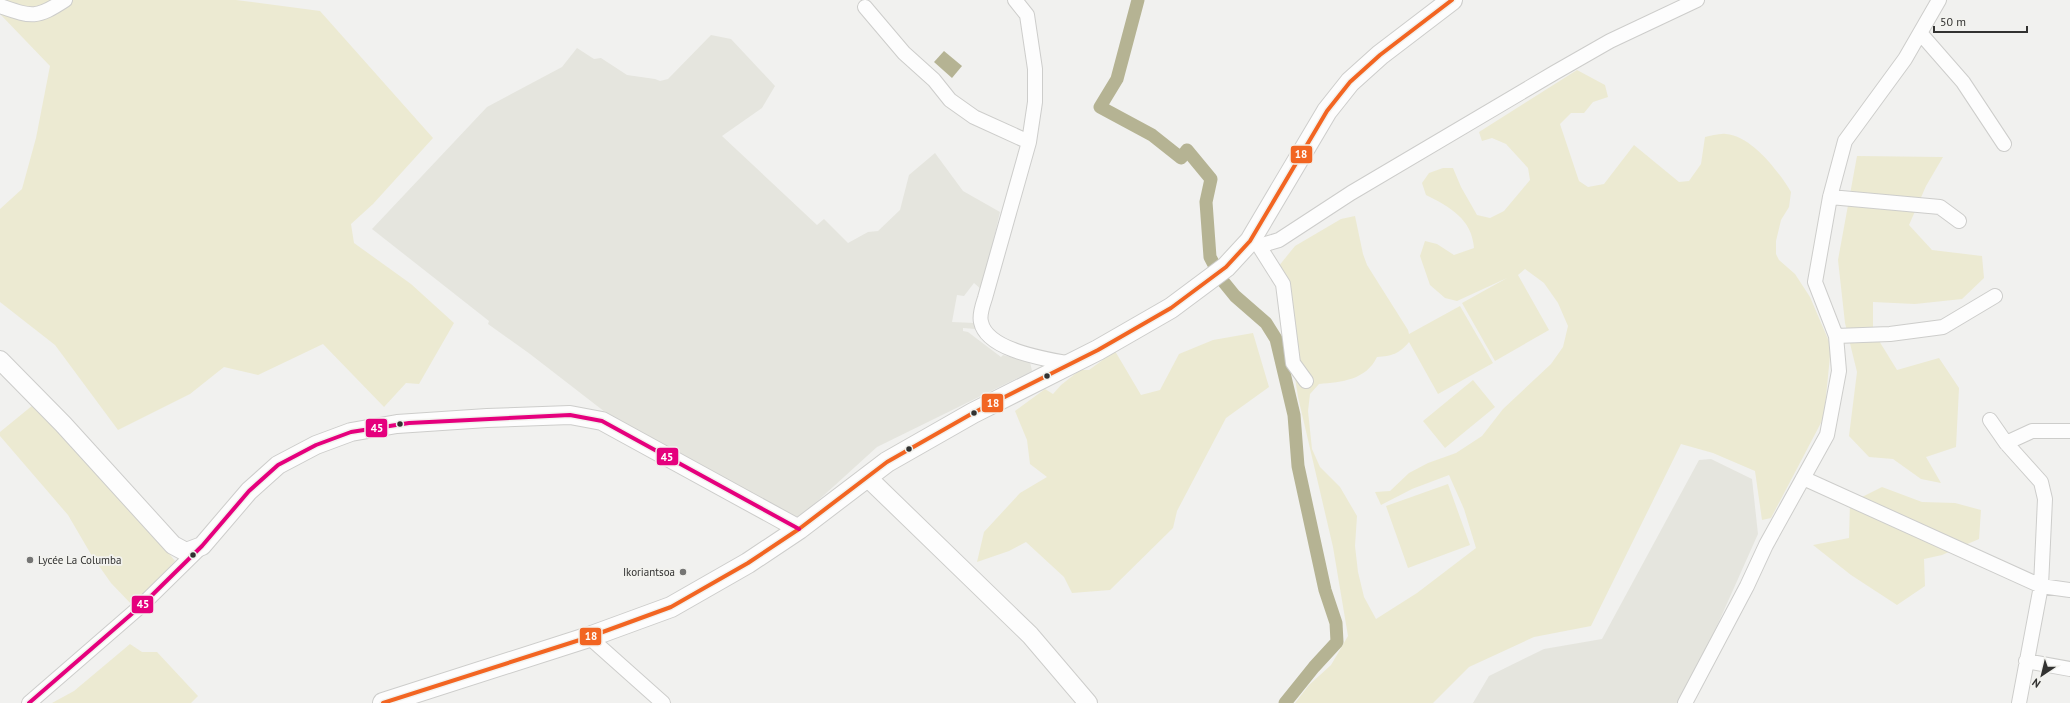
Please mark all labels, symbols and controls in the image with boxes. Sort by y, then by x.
scale bar [1934,8,2027,34]
text: 50 m [1940,14,1966,29]
line badge: 18 [1290,145,1313,164]
text: 18 [1295,147,1307,161]
unlabelled marker [1042,371,1052,381]
line badge: 18 [981,393,1004,413]
text: 18 [987,396,999,410]
unlabelled marker [969,408,979,418]
line badge: 45 [365,418,388,438]
unlabelled marker [395,419,405,429]
text: 45 [371,421,383,435]
unlabelled marker [904,444,914,454]
line badge: 45 [656,447,679,466]
text: 45 [661,450,673,464]
unlabelled marker [188,550,198,560]
place label: Lycée La Columba [38,553,121,567]
marker: Lycée La Columba [25,555,35,565]
place label: Ikoriantsoa [623,565,675,579]
marker: Ikoriantsoa [678,567,688,577]
line badge: 45 [131,595,154,614]
text: 45 [137,597,149,611]
line badge: 18 [579,627,602,646]
text: 18 [585,629,597,643]
north arrow [2022,655,2062,695]
text: N [2029,675,2043,691]

